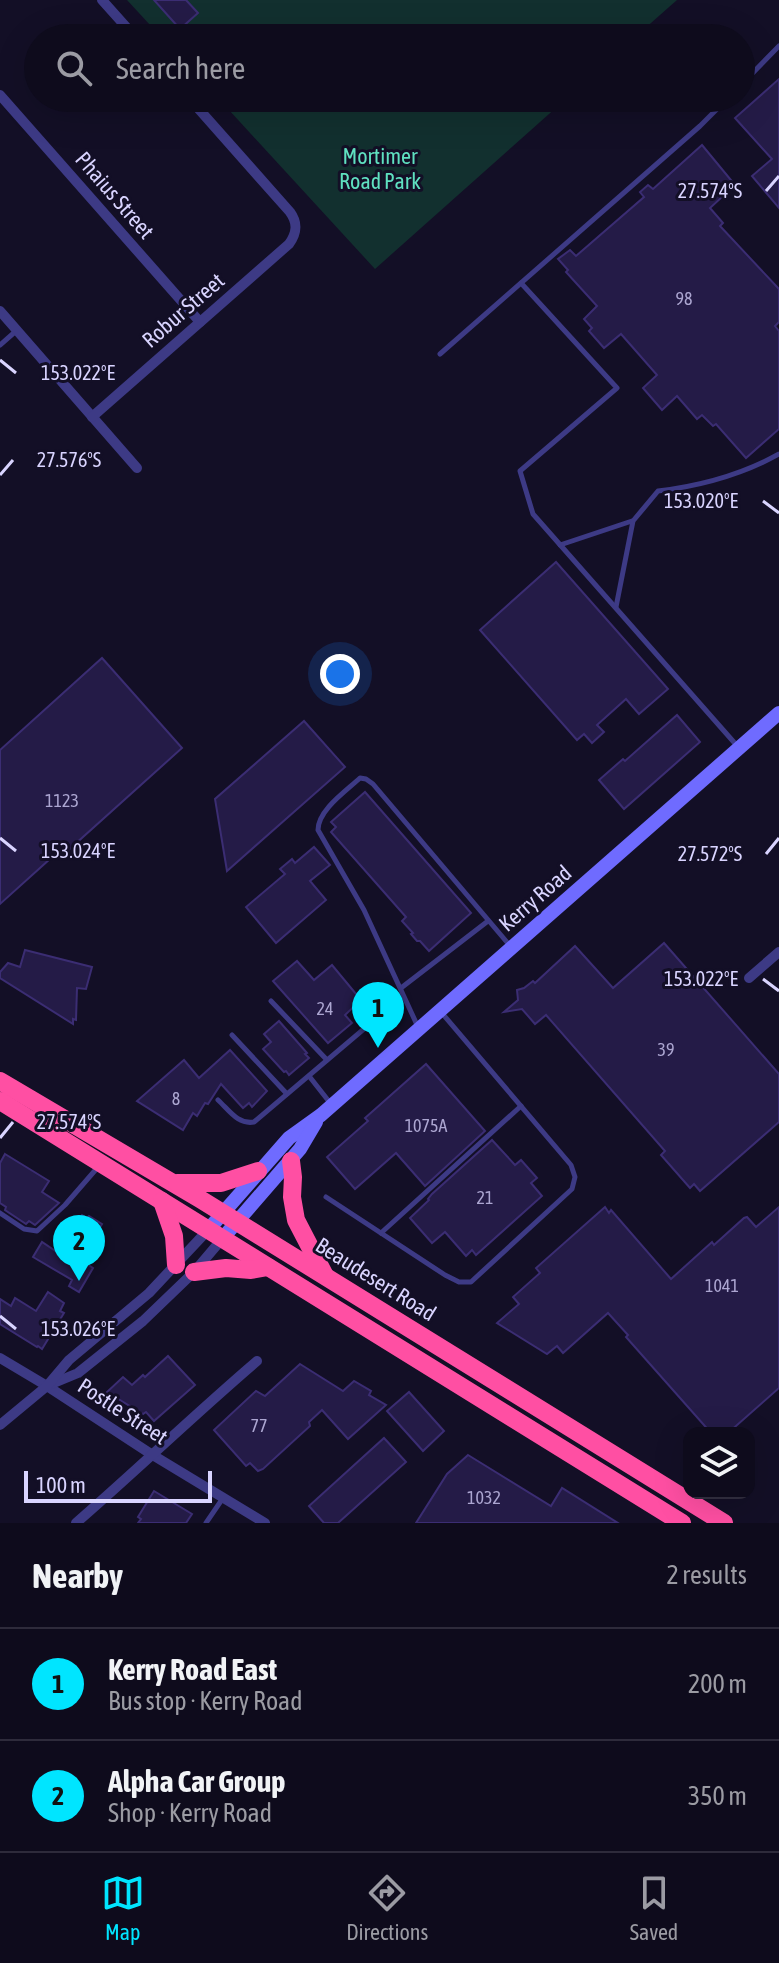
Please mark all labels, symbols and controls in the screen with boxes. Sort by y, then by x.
search box [24,24,755,112]
icon: search [52,46,96,90]
text: Search here [116,51,245,85]
park label: Mortimer Road Park [339,143,421,194]
street label: Phaius Street [70,146,160,244]
text: 27.574°S [678,179,742,202]
street label: Robur Street [137,267,229,353]
house number: 98 [676,288,692,309]
text: 153.022°E [41,361,115,384]
text: 27.576°S [37,448,101,471]
text: 153.020°E [664,489,738,512]
your location [320,654,360,694]
house number: 1123 [45,790,79,811]
text: 153.024°E [41,839,115,862]
text: 27.572°S [678,842,742,865]
street label: Kerry Road [493,860,577,936]
text: 153.022°E [664,967,738,990]
pin: 1 [352,982,404,1048]
house number: 24 [317,998,333,1019]
house number: 39 [658,1039,674,1060]
house number: 8 [172,1088,180,1109]
text: 27.574°S [37,1110,101,1133]
house number: 1075A [405,1115,448,1136]
house number: 21 [477,1187,493,1208]
pin: 2 [53,1215,105,1281]
street label: Beaudesert Road [311,1232,441,1326]
house number: 1041 [705,1275,739,1296]
text: 153.026°E [41,1317,115,1340]
street label: Postle Street [73,1372,173,1450]
house number: 77 [251,1415,267,1436]
map controls [683,1427,755,1499]
button: layers [683,1427,755,1499]
scale bar [24,1467,212,1503]
text: 100 m [36,1472,86,1498]
house number: 1032 [467,1487,501,1508]
text: Nearby [32,1556,123,1595]
text: 2 results [666,1560,747,1590]
text: Kerry Road East [108,1652,277,1686]
text: 1 [52,1669,64,1699]
text: 200 m [688,1669,747,1699]
text: Bus stop · Kerry Road [108,1686,303,1716]
text: Alpha Car Group [108,1764,285,1798]
text: 2 [52,1781,64,1811]
text: 350 m [688,1781,747,1811]
text: Shop · Kerry Road [108,1798,272,1828]
tab: Map [101,1871,145,1945]
tab: Directions [346,1871,428,1945]
tab: Saved [630,1871,678,1945]

